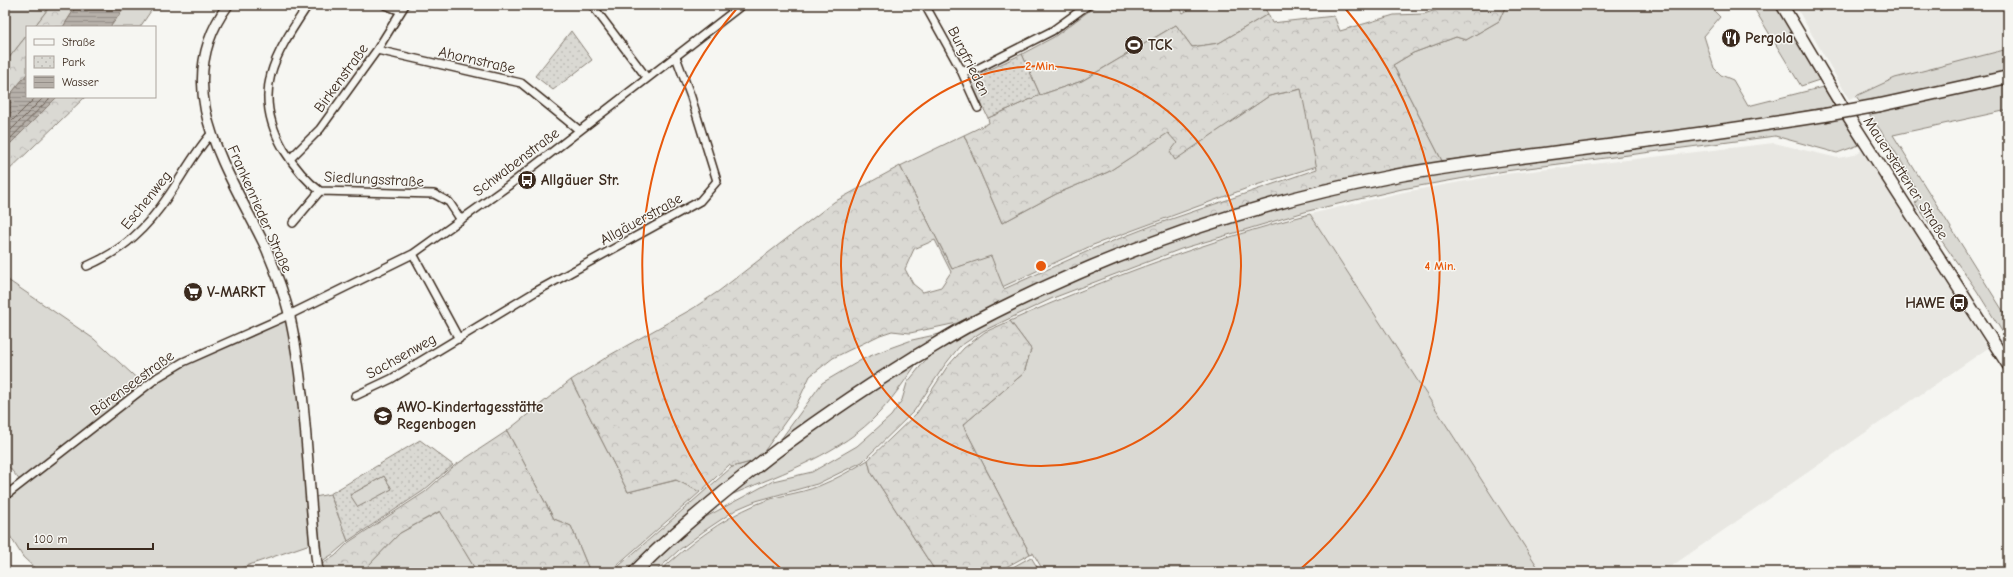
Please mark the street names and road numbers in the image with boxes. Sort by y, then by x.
street label: Burgfrieden [944,23,994,99]
street label: Birkenstraße [310,40,372,116]
street label: Ahornstraße [437,42,518,78]
street label: Mauerstettener Straße [1860,113,1953,243]
street label: Schwabenstraße [469,123,563,200]
street label: Frankenrieder Straße [224,142,296,276]
street label: Eschenweg [117,167,175,233]
street label: Siedlungsstraße [324,167,425,191]
street label: Allgäuerstraße [597,189,686,249]
street label: Sachsenweg [363,329,439,383]
street label: Bärenseestraße [87,346,178,419]

